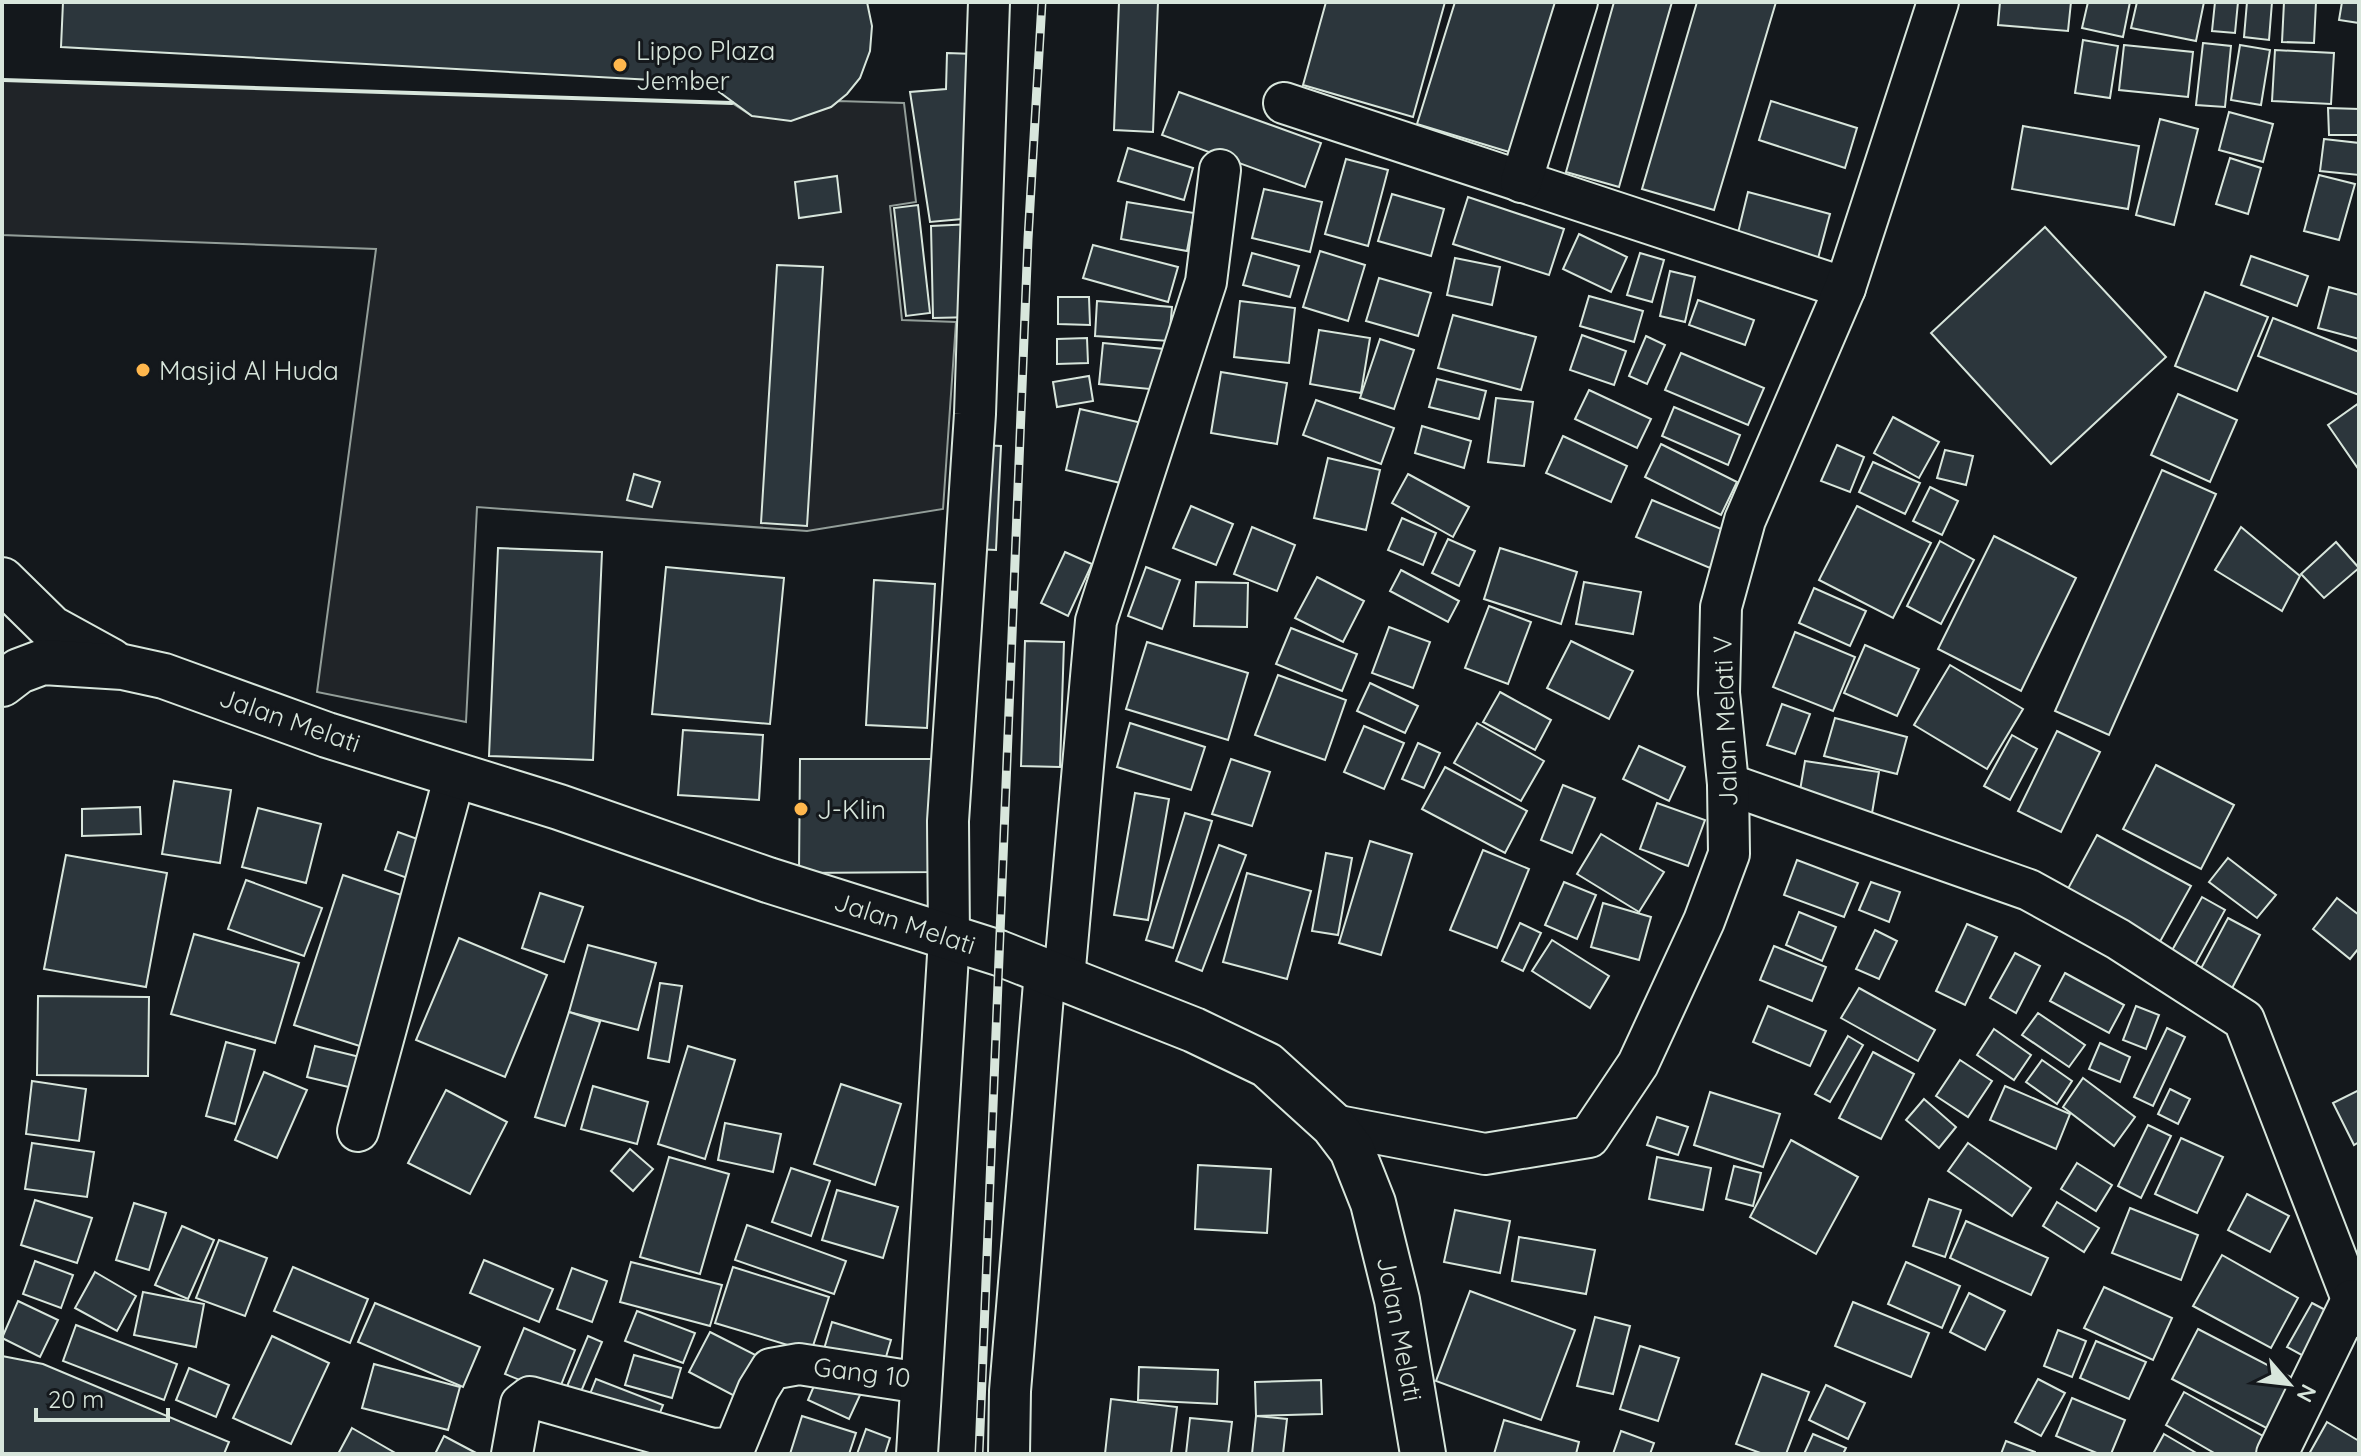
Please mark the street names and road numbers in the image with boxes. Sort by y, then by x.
street label: Jalan Melati V [1706,635,1744,807]
street label: Jalan Melati [215,681,365,759]
street label: Jalan Melati [830,885,980,961]
street label: Jalan Melati [1370,1254,1430,1404]
street label: Gang 10 [812,1350,912,1394]

